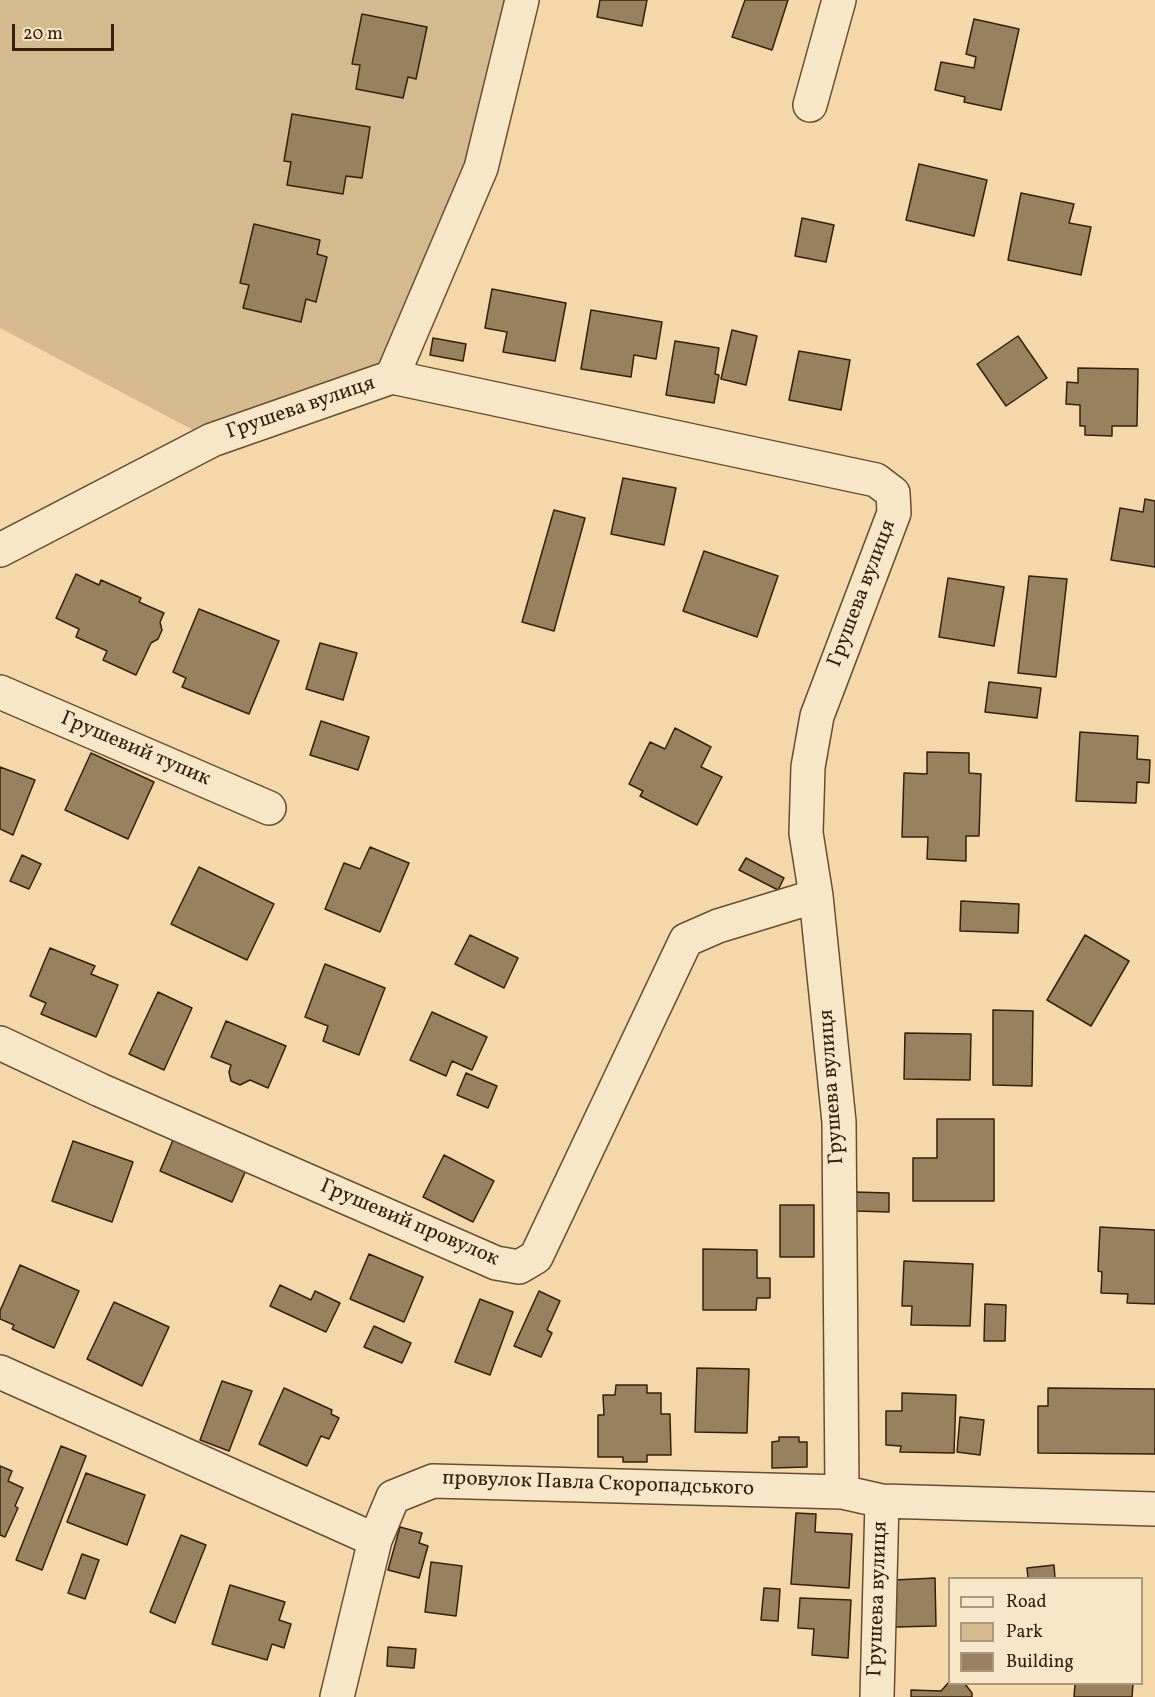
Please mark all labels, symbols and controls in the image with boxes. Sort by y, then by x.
scale bar [15,12,117,50]
text: 20 m [23,22,63,47]
street label: Грушева вулиця [223,372,379,446]
street label: Грушева вулиця [823,517,903,671]
street label: Грушевий тупик [56,707,214,793]
street label: Грушева вулиця [815,1009,851,1165]
street label: Грушевий провулок [316,1175,502,1273]
street label: провулок Павла Скоропадського [442,1467,754,1503]
street label: Грушева вулиця [864,1521,894,1677]
legend [948,1577,1143,1685]
text: Road [1006,1590,1047,1615]
text: Park [1006,1620,1043,1645]
text: Building [1006,1650,1074,1675]

